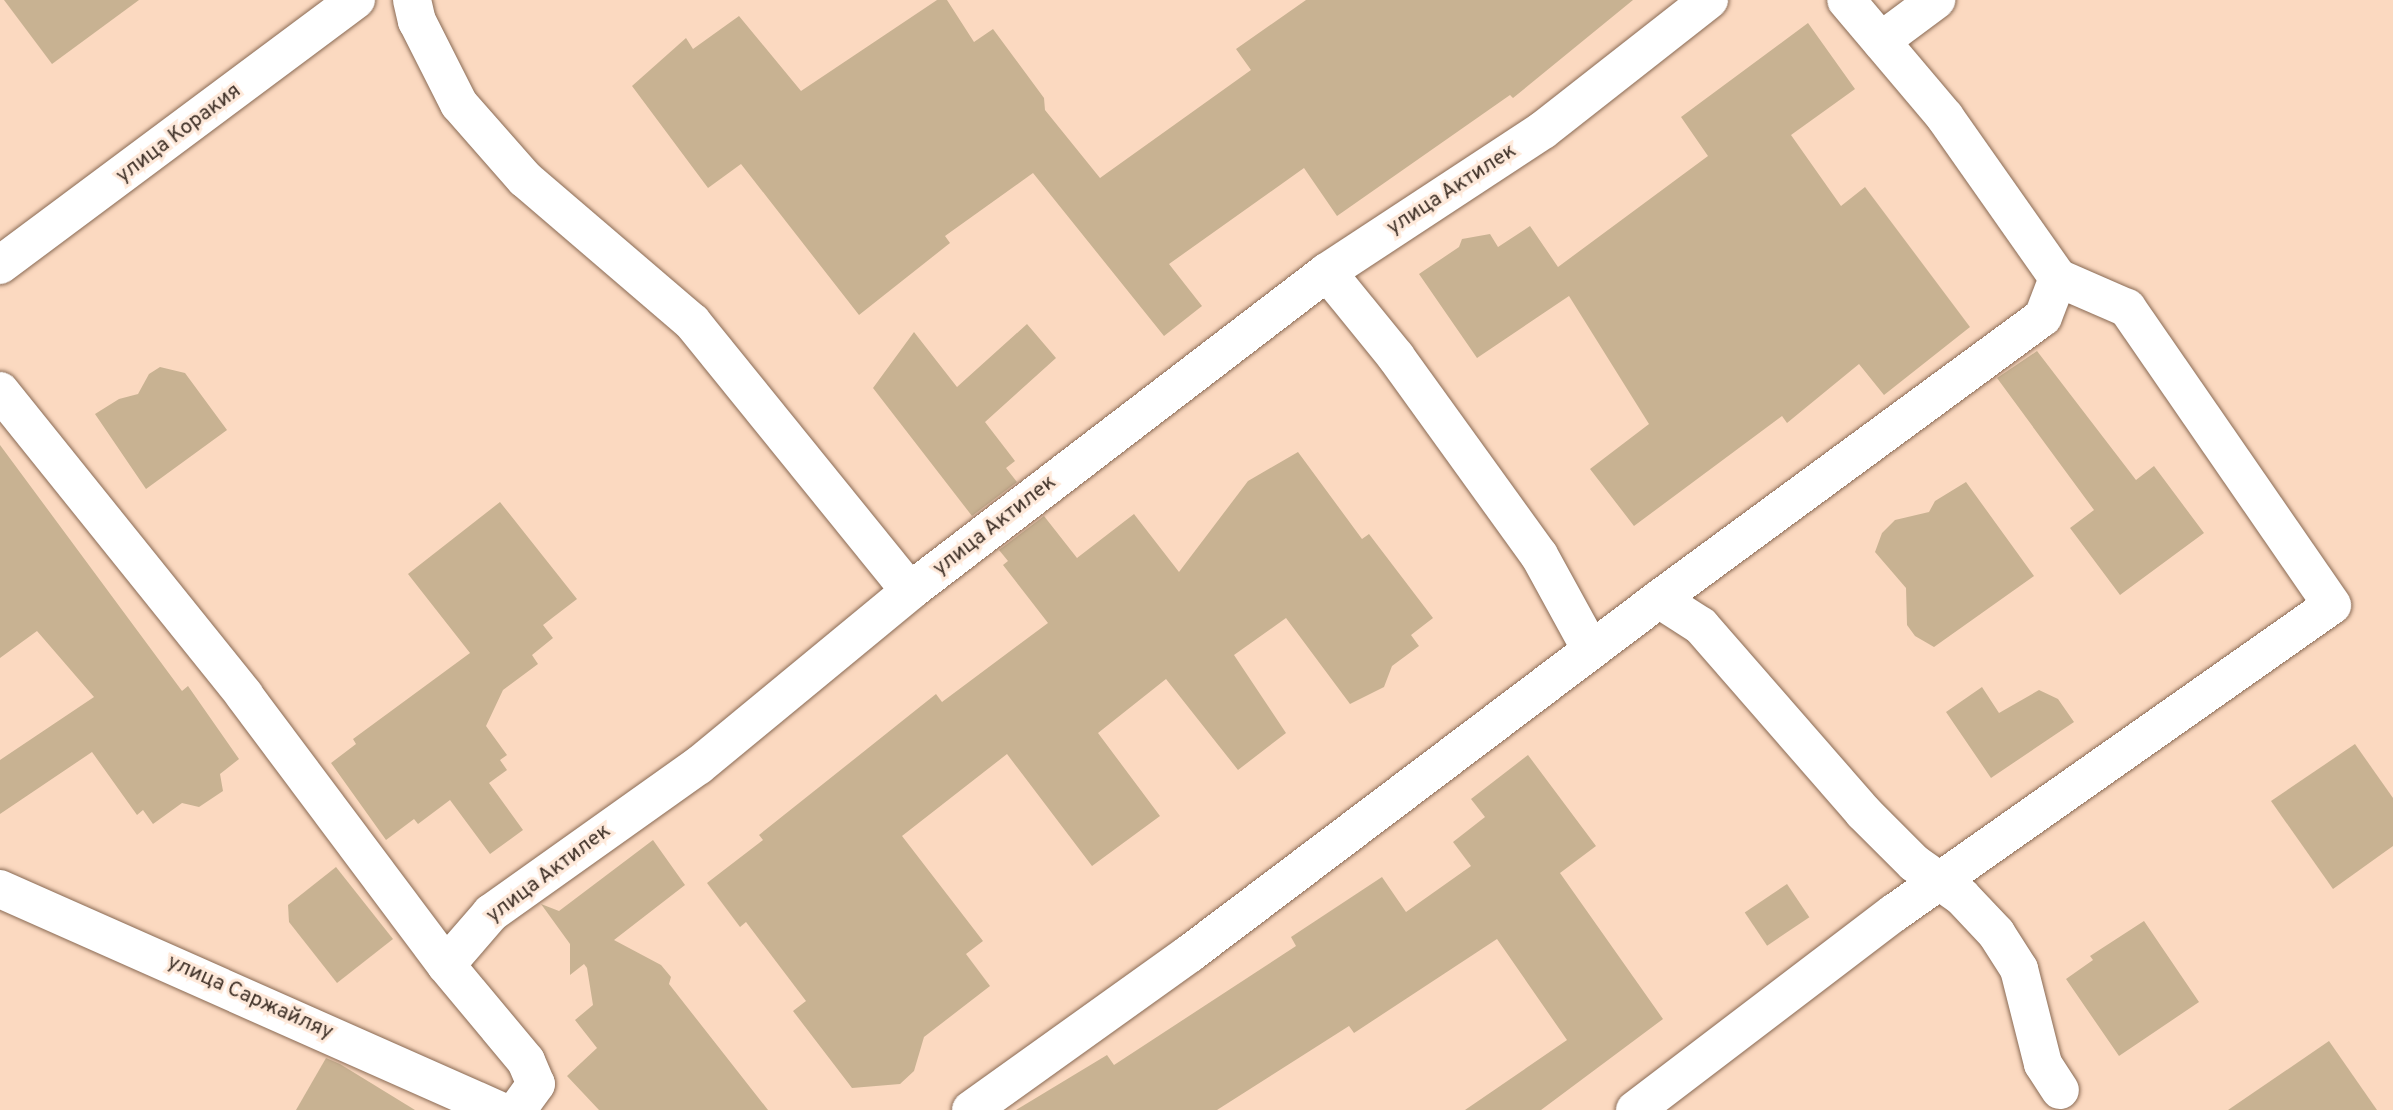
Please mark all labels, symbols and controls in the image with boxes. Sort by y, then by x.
street label: улица Коракия [112,79,246,189]
street label: улица Актилек [1382,139,1522,241]
street label: улица Актилек [928,470,1062,582]
street label: улица Актилек [481,819,617,929]
street label: улица Саржайляу [163,950,337,1046]

